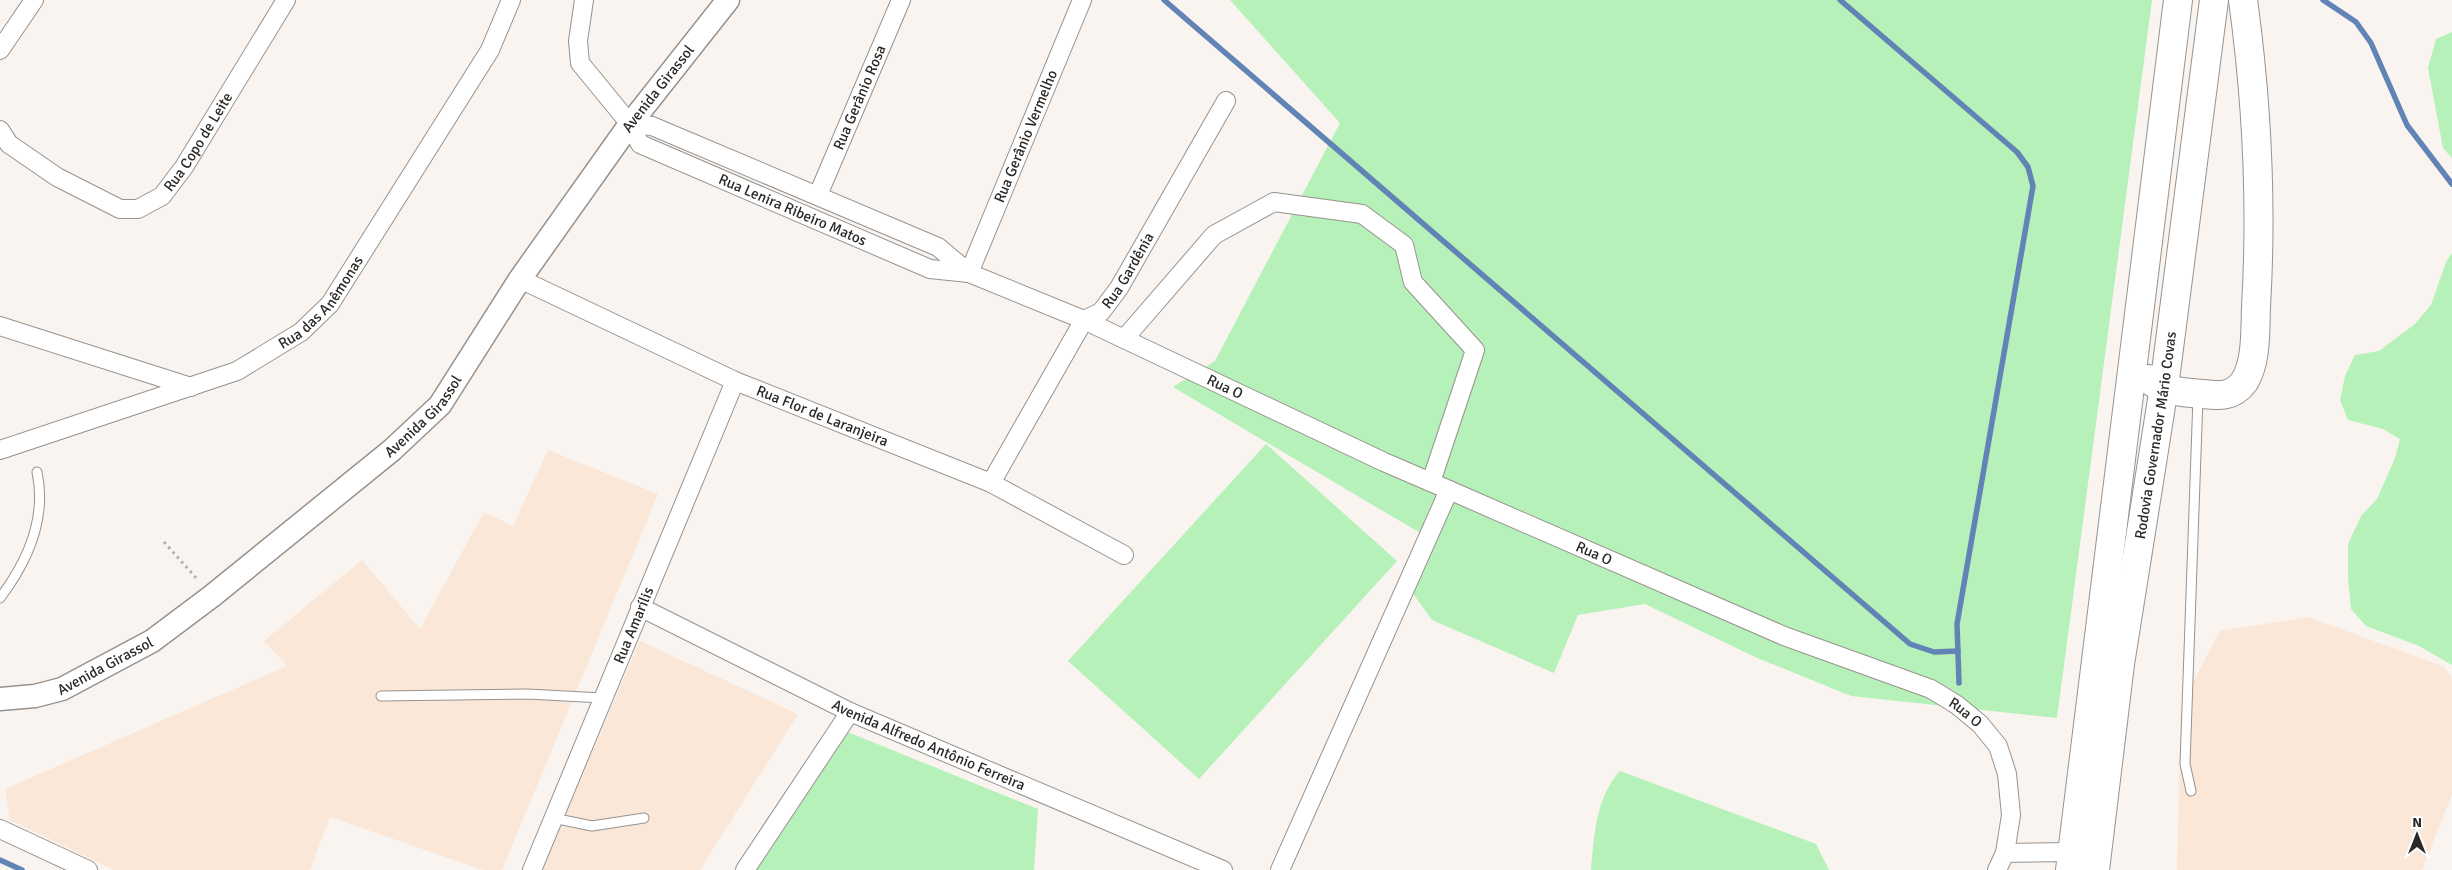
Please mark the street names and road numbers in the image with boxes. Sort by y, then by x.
street label: Avenida Girassol [618,41,698,136]
street label: Rua Gerânio Rosa [829,42,890,153]
street label: Rua Gerânio Vermelho [990,67,1061,205]
street label: Rua Copo de Leite [160,89,236,195]
street label: Rua Lenira Ribeiro Matos [716,170,870,250]
street label: Rua Gardênia [1098,229,1158,312]
street label: Rua das Anêmonas [275,252,367,353]
street label: Rodovia Governador Mário Covas [2131,330,2180,540]
street label: Rua O [1204,371,1246,403]
street label: Avenida Girassol [381,372,466,461]
street label: Rua Flor de Laranjeira [754,381,891,450]
street label: Rua O [1573,537,1615,569]
street label: Rua Amarílis [610,584,658,666]
street label: Avenida Girassol [54,633,156,699]
street label: Rua O [1946,693,1986,731]
street label: Avenida Alfredo Antônio Ferreira [829,695,1028,794]

